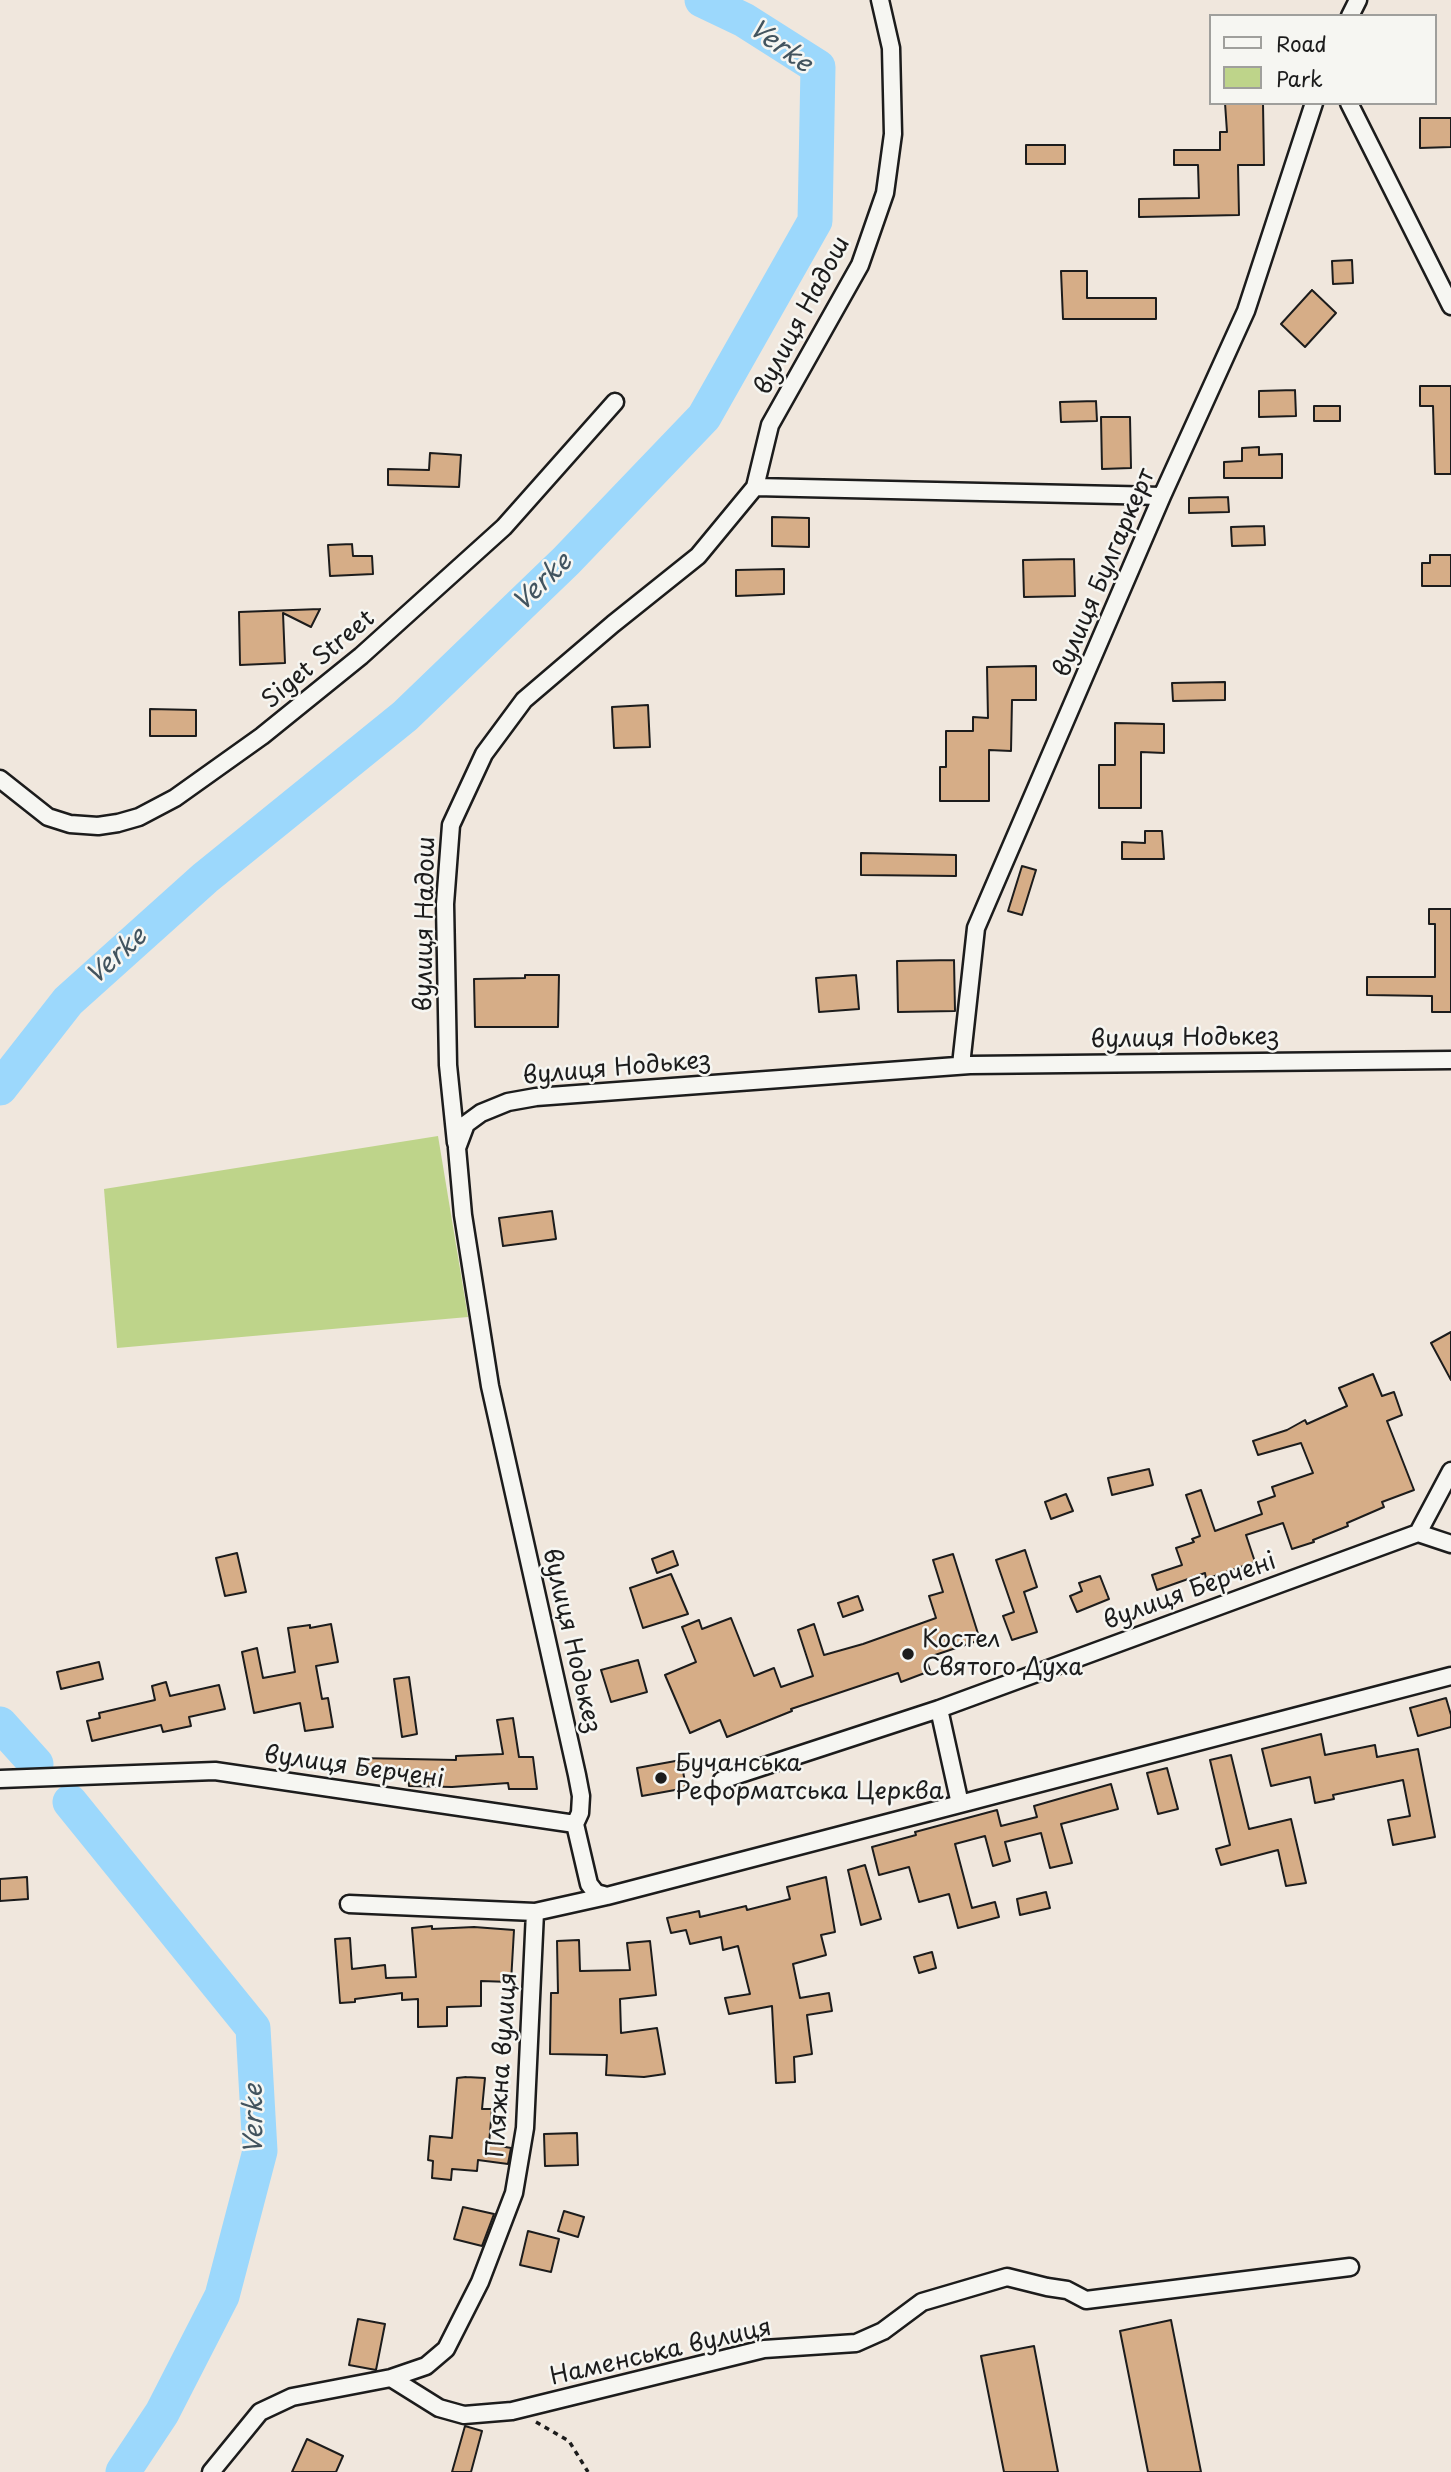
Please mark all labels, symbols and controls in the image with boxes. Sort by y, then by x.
water label: Verke [742,14,818,80]
legend [1210,14,1437,105]
text: Road [1276,27,1327,59]
text: Park [1276,62,1323,94]
street label: вулиця Надош [749,232,857,400]
street label: вулиця Булгаркерт [1048,464,1162,682]
water label: Verke [507,547,579,619]
street label: Siget Street [257,605,381,715]
street label: вулиця Надош [410,836,442,1012]
water label: Verke [80,922,154,992]
street label: вулиця Нодькез [1090,1023,1280,1055]
street label: вулиця Нодькез [522,1046,712,1092]
street label: вулиця Нодькез [536,1546,606,1736]
street label: вулиця Берчені [1100,1547,1280,1637]
place label: Костел Святого Духа [922,1626,1083,1682]
marker: Костел Святого Духа [900,1646,916,1662]
street label: вулиця Берчені [262,1741,446,1795]
place label: Бучанська Реформатська Церква [675,1750,944,1806]
marker: Бучанська Реформатська Церква [653,1770,669,1786]
street label: Пляжна вулиця [482,1971,524,2159]
water label: Verke [239,2084,271,2154]
street label: Наменська вулиця [548,2314,774,2392]

